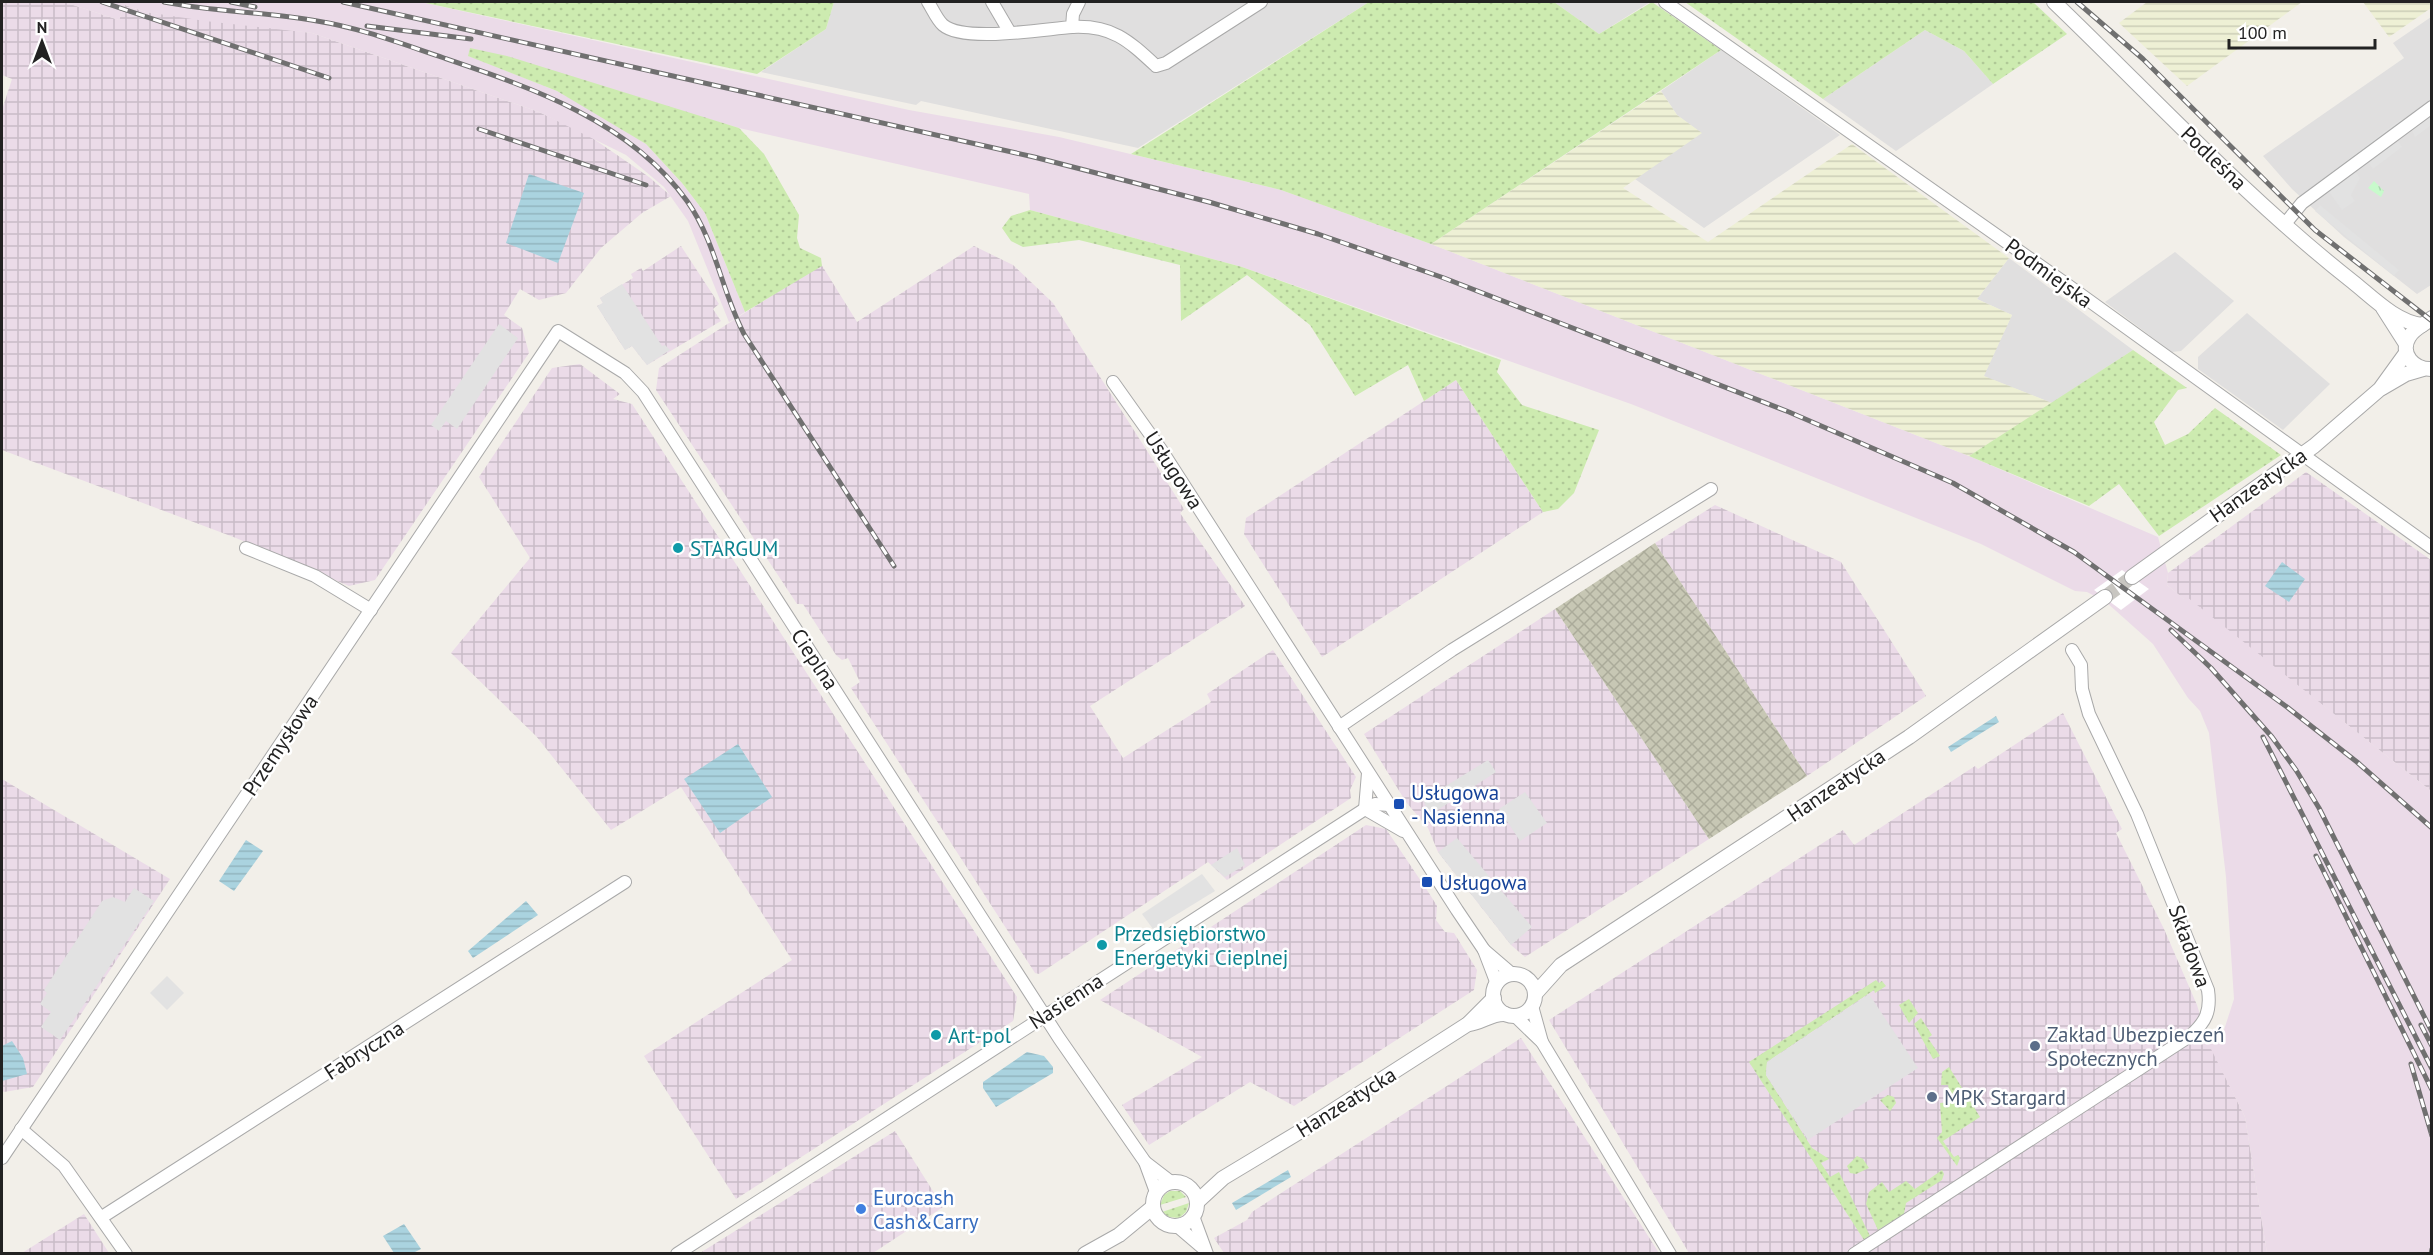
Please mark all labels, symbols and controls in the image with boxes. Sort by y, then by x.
north arrow [12,12,72,72]
scale bar [2229,12,2374,50]
text: N [37,17,47,37]
text: 100 m [2238,21,2287,44]
street label: Podleśna [2175,120,2253,196]
street label: Podmiejska [2000,232,2098,314]
street label: Usługowa [1139,426,1209,514]
street label: Hanzeatycka [2204,442,2312,528]
place label: STARGUM [690,535,778,562]
marker: STARGUM [671,541,685,555]
street label: Cieplna [785,623,845,695]
street label: Przemysłowa [236,689,324,801]
street label: Hanzeatycka [1782,742,1890,828]
place label: Usługowa - Nasienna [1411,779,1506,830]
marker: Usługowa - Nasienna [1392,797,1406,811]
place label: Usługowa [1439,869,1527,896]
marker: Usługowa [1420,875,1434,889]
street label: Składowa [2163,901,2217,991]
place label: Przedsiębiorstwo Energetyki Cieplnej [1114,920,1288,971]
marker: Przedsiębiorstwo Energetyki Cieplnej [1095,938,1109,952]
street label: Nasienna [1024,967,1108,1035]
street label: Fabryczna [319,1014,409,1086]
place label: Zakład Ubezpieczeń Społecznych [2047,1021,2225,1072]
place label: Art-pol [948,1022,1011,1049]
marker: Art-pol [929,1028,943,1042]
marker: Zakład Ubezpieczeń Społecznych [2028,1039,2042,1053]
street label: Hanzeatycka [1291,1061,1401,1143]
place label: MPK Stargard [1944,1084,2066,1111]
marker: MPK Stargard [1925,1090,1939,1104]
place label: Eurocash Cash&Carry [873,1184,979,1235]
marker: Eurocash Cash&Carry [854,1202,868,1216]

